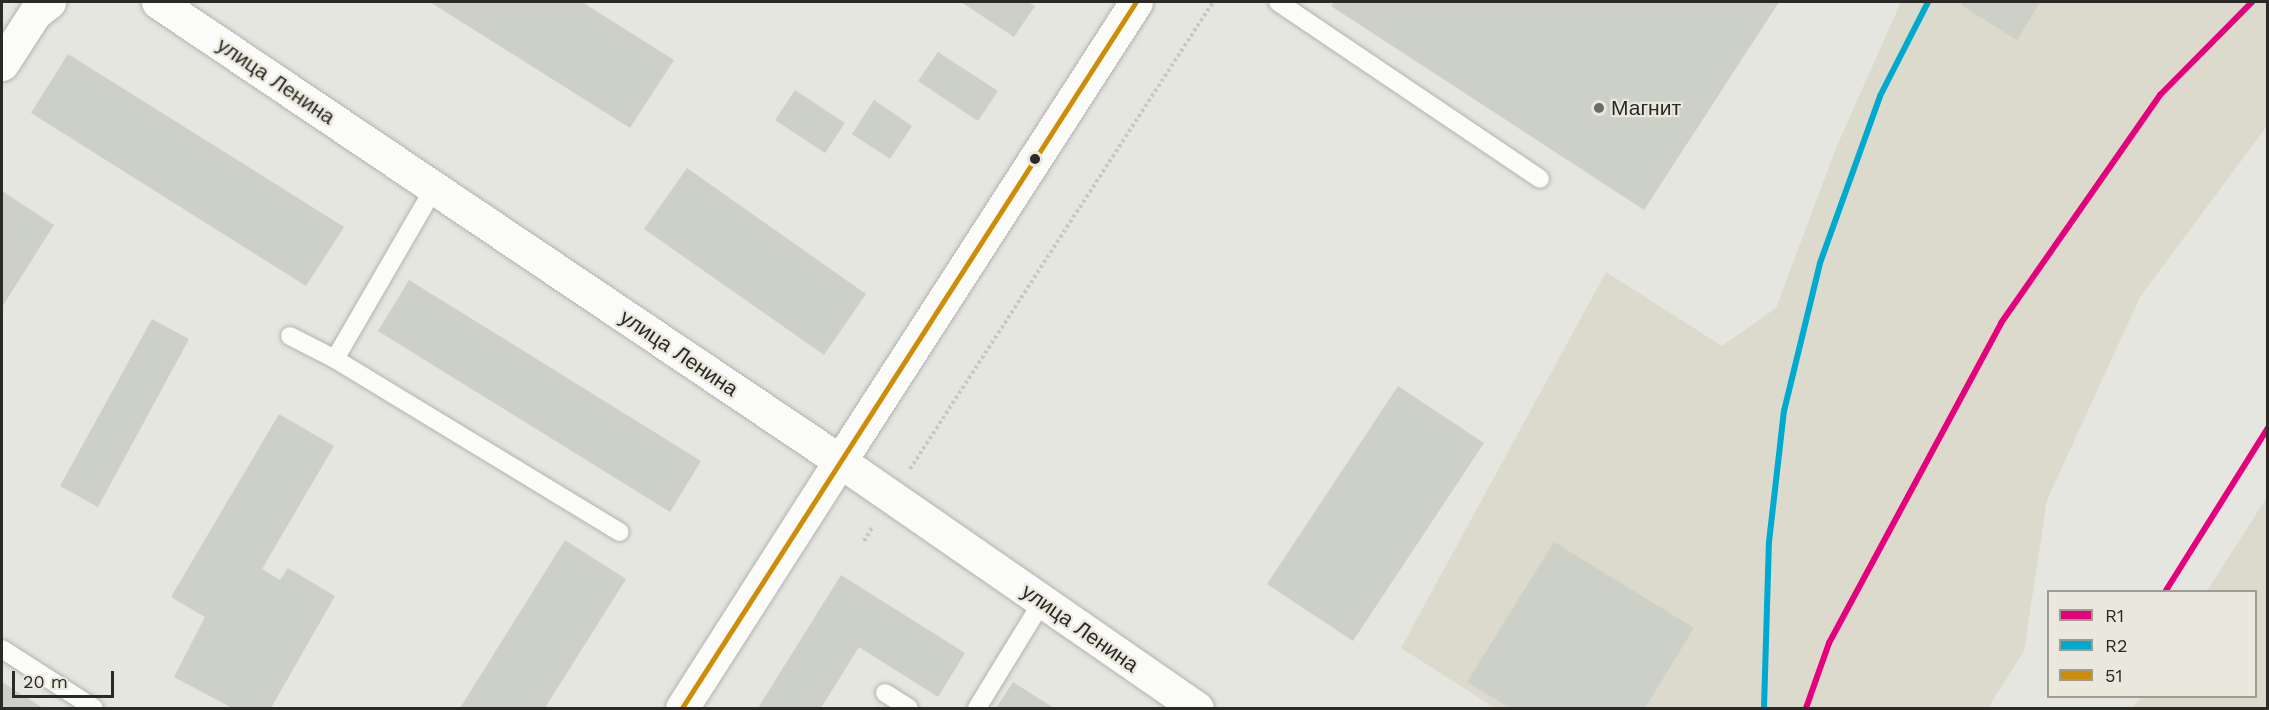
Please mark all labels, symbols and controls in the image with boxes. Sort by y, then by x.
street label: улица Ленина [212,32,340,130]
place label: Магнит [1611,95,1681,121]
marker: Магнит [1592,101,1606,115]
unlabelled marker [1029,153,1041,165]
street label: улица Ленина [615,304,743,402]
street label: улица Ленина [1017,578,1143,678]
legend [2047,590,2257,698]
text: R1 [2105,605,2124,626]
text: R2 [2105,635,2127,656]
scale bar [15,659,117,697]
text: 51 [2105,665,2123,686]
text: 20 m [23,671,68,692]

